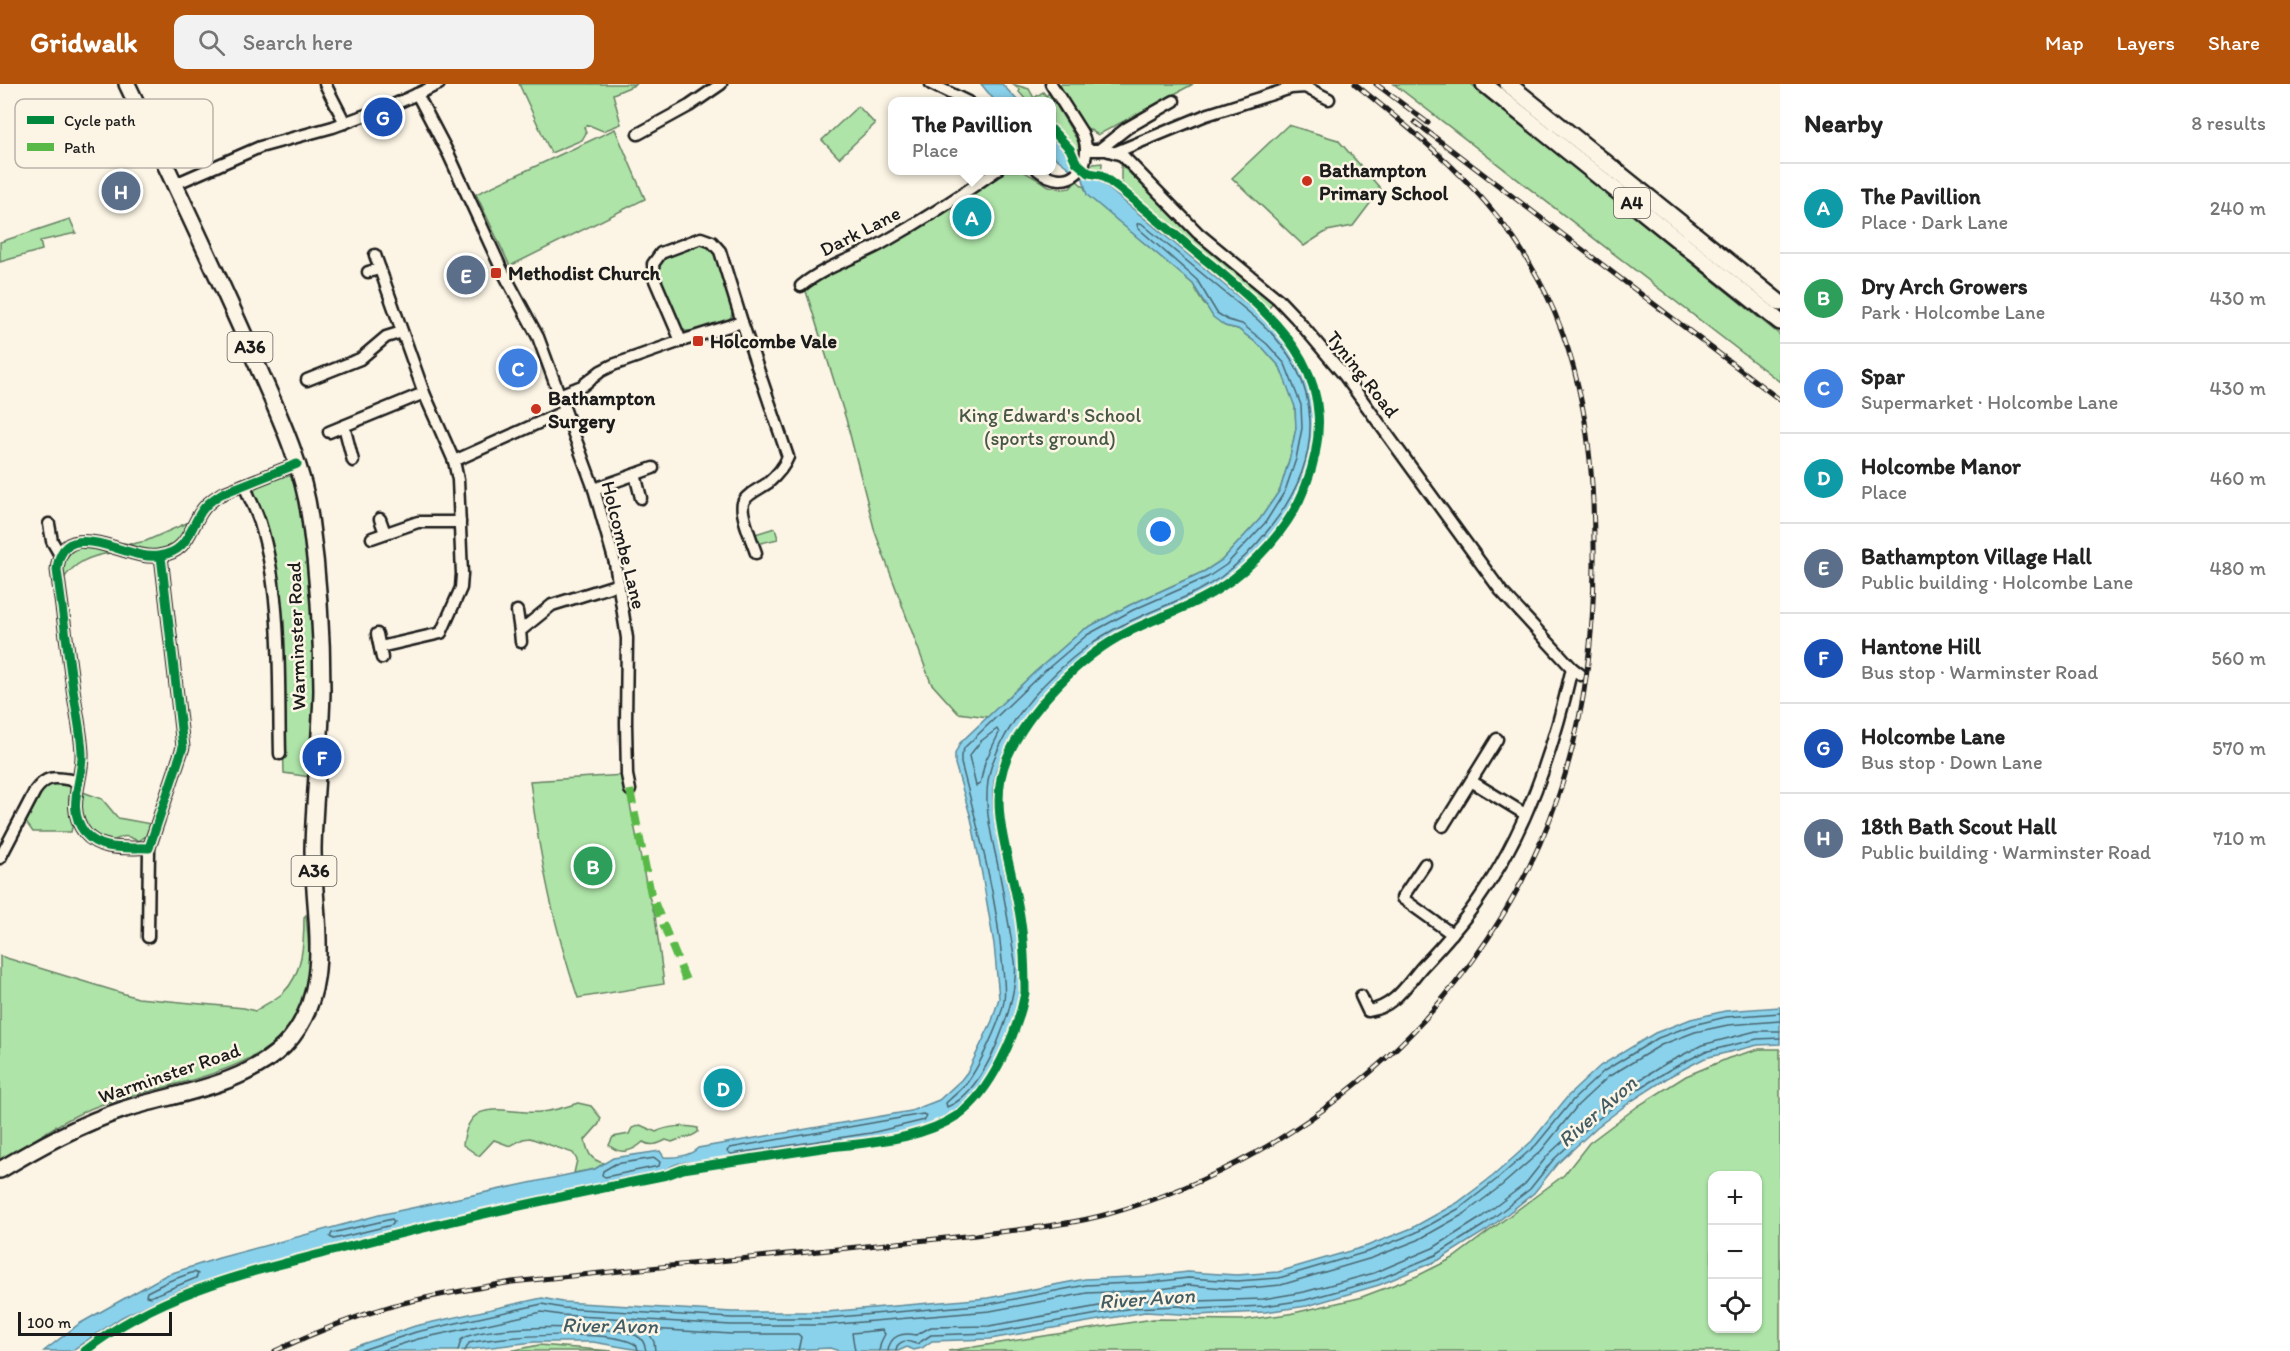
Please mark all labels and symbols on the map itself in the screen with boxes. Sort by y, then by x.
pin: G [364,94,403,140]
legend [15,99,213,168]
text: Cycle path [64,111,136,130]
text: Path [64,138,95,157]
place label: Bathampton Primary School [1319,158,1449,206]
pin: H [102,168,140,214]
marker: Bathampton Primary School [1300,174,1314,188]
road number: A4 [1614,188,1650,218]
pin: A [952,194,992,240]
street label: Dark Lane [816,201,904,261]
pin: E [446,252,486,297]
place label: Methodist Church [508,261,661,285]
marker: Methodist Church [489,266,503,280]
street label: Tyning Road [1322,326,1405,423]
place label: Holcombe Vale [710,329,837,353]
road number: A36 [228,332,272,362]
marker: Holcombe Vale [691,334,705,348]
pin: C [498,346,538,390]
place label: Bathampton Surgery [548,386,656,434]
marker: Bathampton Surgery [529,402,543,416]
park label: King Edward's School (sports ground) [959,403,1141,450]
street label: Holcombe Lane [597,479,651,611]
your location [1146,517,1175,546]
street label: Warminster Road [281,561,311,711]
pin: F [302,734,342,780]
pin: B [574,844,612,888]
road number: A36 [292,856,336,886]
street label: Warminster Road [95,1037,243,1109]
pin: D [704,1066,742,1110]
water label: River Avon [1553,1070,1642,1152]
water label: River Avon [1098,1282,1196,1314]
scale bar [18,1309,172,1336]
water label: River Avon [562,1312,658,1338]

